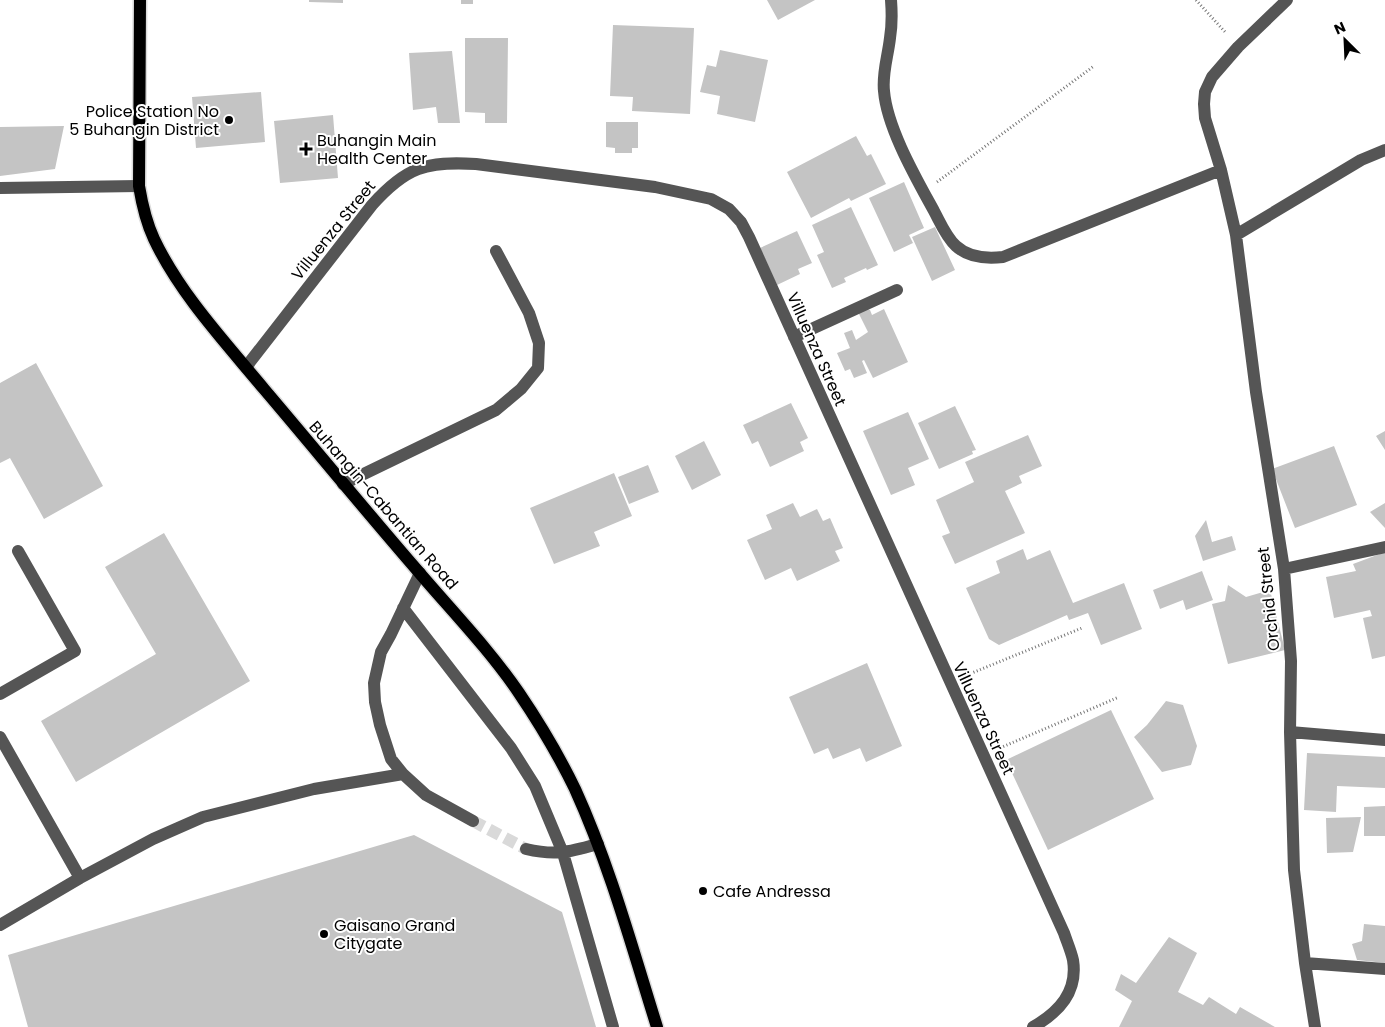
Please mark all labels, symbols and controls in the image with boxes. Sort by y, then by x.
north arrow [1320,15,1370,65]
text: N [1331,17,1349,39]
place label: Police Station No 5 Buhangin District [69,100,219,141]
marker: Police Station No 5 Buhangin District [223,114,235,126]
place label: Buhangin Main Health Center [317,129,436,170]
marker: Buhangin Main Health Center [299,142,313,156]
street label: Villuenza Street [286,175,381,285]
street label: Villuenza Street [781,289,852,410]
street label: Buhangin-Cabantian Road [304,416,463,595]
street label: Orchid Street [1252,546,1285,652]
street label: Villuenza Street [947,658,1020,779]
place label: Cafe Andressa [713,880,831,903]
marker: Cafe Andressa [697,885,709,897]
place label: Gaisano Grand Citygate [334,914,455,955]
marker: Gaisano Grand Citygate [318,928,330,940]

